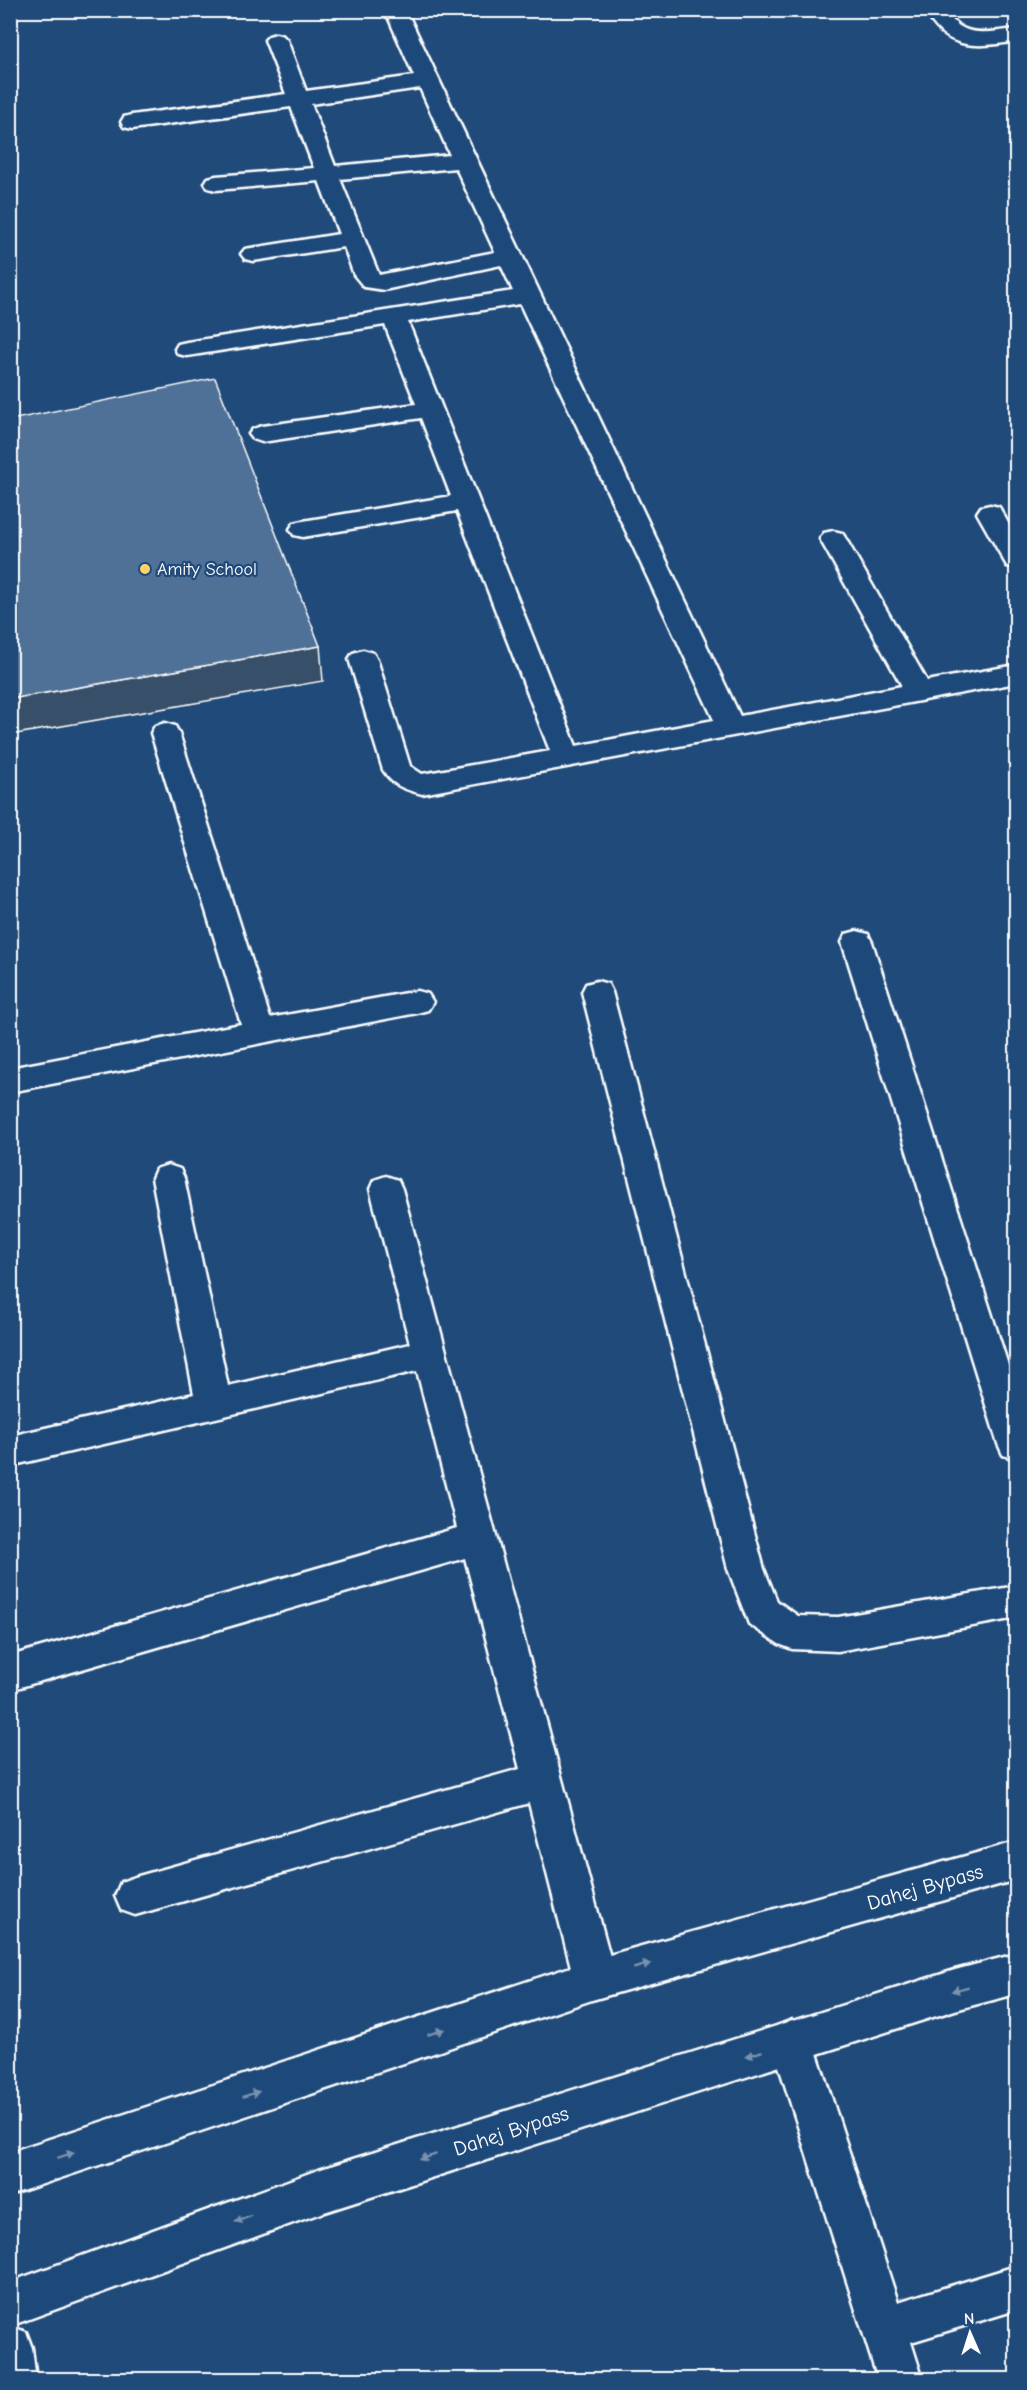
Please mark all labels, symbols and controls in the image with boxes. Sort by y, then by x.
place label: Amity School [157,559,257,580]
marker: Amity School [138,562,152,576]
street label: Dahej Bypass [864,1859,986,1915]
one-way arrow [633,1961,651,1970]
one-way arrow [951,1985,969,1994]
one-way arrow [427,2027,445,2037]
one-way arrow [745,2049,763,2059]
one-way arrow [242,2088,260,2098]
street label: Dahej Bypass [450,2101,572,2161]
one-way arrow [57,2150,75,2160]
one-way arrow [419,2153,437,2162]
one-way arrow [234,2215,252,2225]
north arrow [940,2303,1000,2363]
text: N [964,2310,975,2328]

